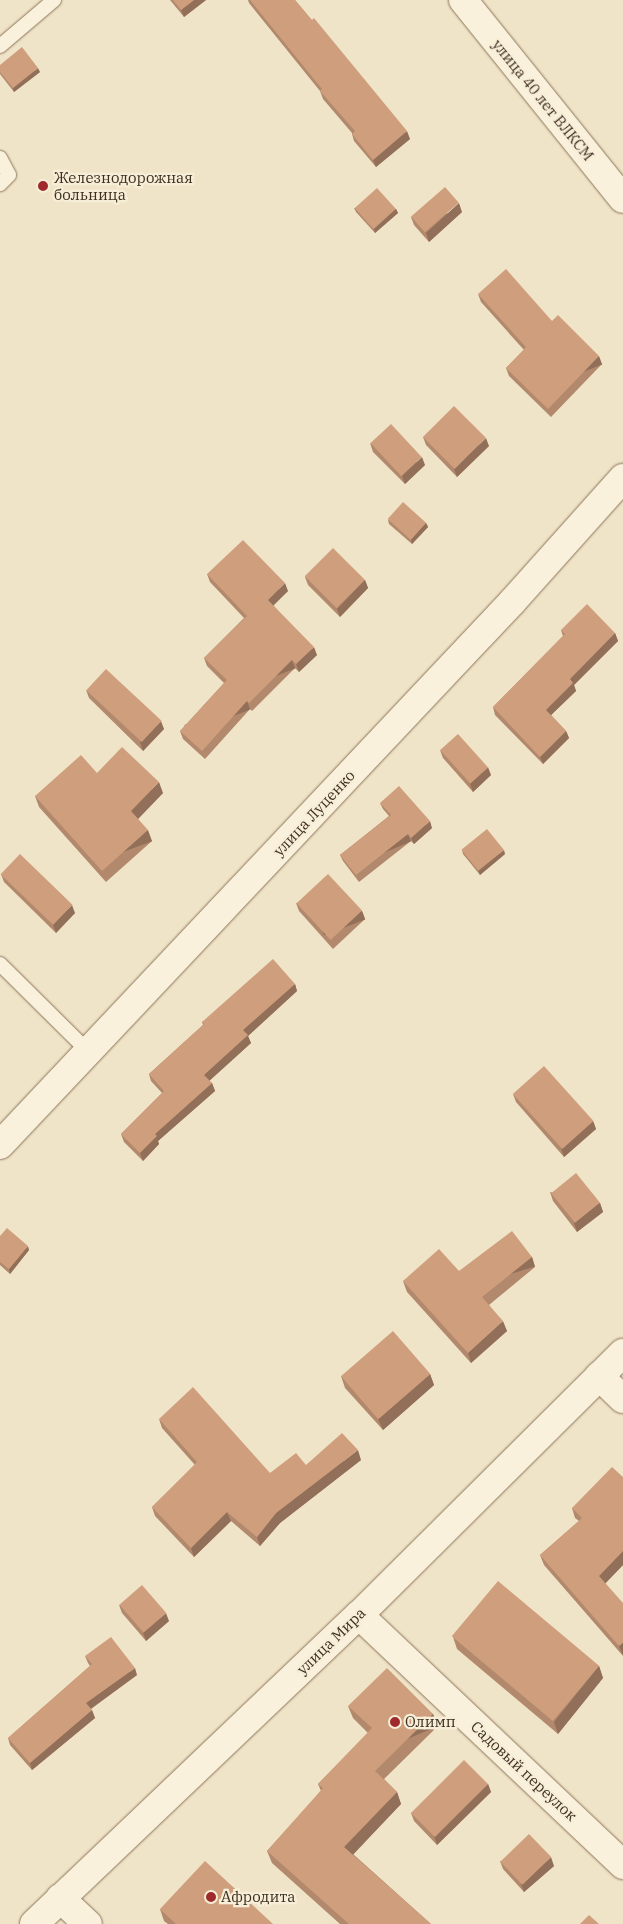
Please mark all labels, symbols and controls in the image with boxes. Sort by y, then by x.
street label: улица 40 лет ВЛКСМ [489,36,597,164]
place label: Железнодорожная больница [54,168,193,203]
marker: Железнодорожная больница [36,179,50,193]
street label: улица Луценко [270,766,358,860]
street label: улица Мира [293,1604,369,1678]
place label: Олимп [405,1713,456,1731]
marker: Олимп [389,1716,401,1728]
street label: Садовый переулок [467,1717,581,1825]
place label: Афродита [221,1888,295,1906]
marker: Афродита [205,1891,217,1903]

